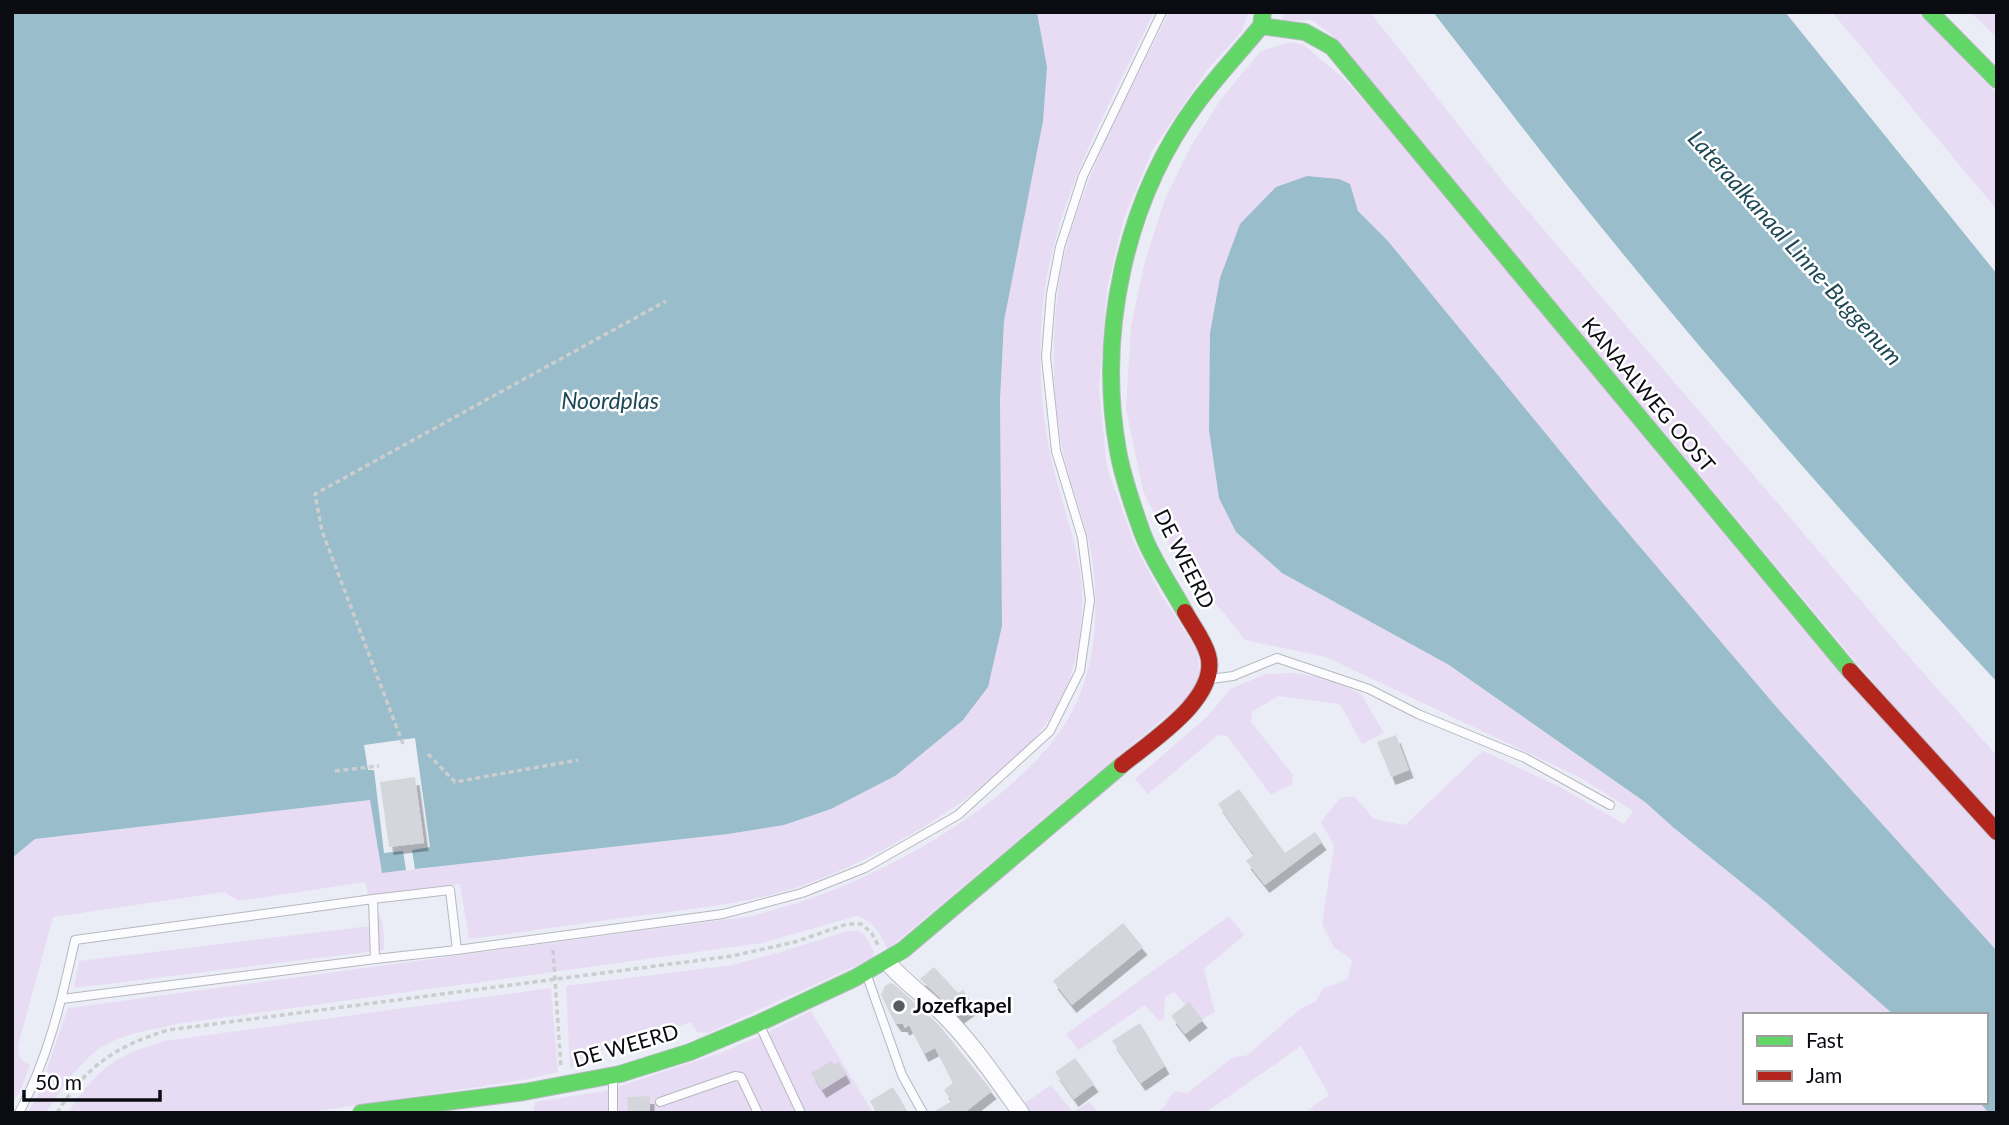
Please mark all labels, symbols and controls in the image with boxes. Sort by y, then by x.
water label: Lateraalkanaal Linne-Buggenum [1683,124,1909,371]
street label: KANAALWEG OOST [1577,312,1721,477]
water label: Noordplas [561,386,659,414]
street label: DE WEERD [1150,504,1221,612]
place label: Jozefkapel [913,992,1012,1017]
marker: Jozefkapel [891,998,907,1014]
legend [1743,1013,1988,1104]
street label: DE WEERD [570,1018,681,1072]
text: Fast [1806,1027,1844,1052]
scale bar [24,1058,161,1102]
text: Jam [1806,1062,1842,1087]
text: 50 m [35,1069,82,1094]

